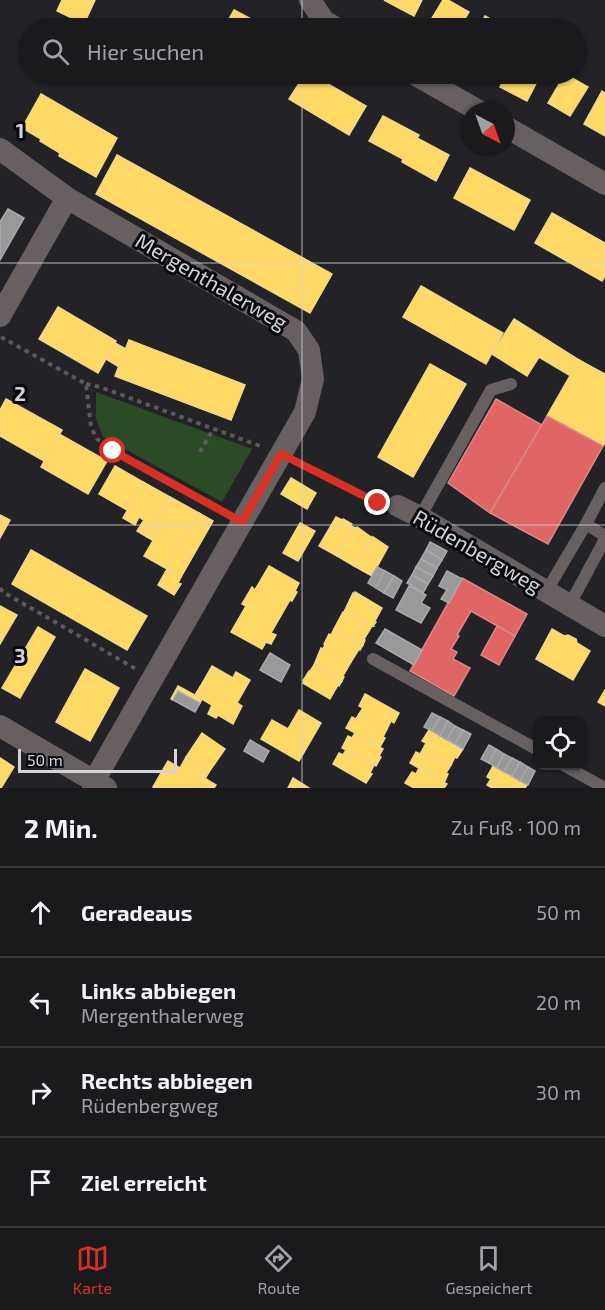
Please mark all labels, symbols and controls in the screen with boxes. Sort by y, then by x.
search box [18,18,587,84]
icon: search [39,35,72,68]
text: Hier suchen [87,38,204,64]
north arrow [461,102,515,156]
text: 1 [16,118,24,142]
street label: Mergenthalerweg [131,227,292,334]
text: 2 [14,381,26,405]
route start [99,437,125,463]
route end [364,489,390,515]
street label: Rüdenbergweg [409,504,547,598]
text: 3 [14,643,26,667]
map controls [533,716,587,770]
button: locate [533,716,587,770]
scale bar [18,746,177,774]
text: 50 m [27,750,63,769]
text: 2 Min. [24,812,98,843]
text: Zu Fuß · 100 m [451,815,581,839]
icon: ahead [24,896,57,929]
text: Geradeaus [81,899,192,925]
text: 50 m [536,900,581,924]
text: Links abbiegen [81,977,236,1003]
icon: left [24,986,57,1019]
text: 20 m [536,990,581,1014]
text: Mergenthalerweg [81,1003,244,1027]
text: Rechts abbiegen [81,1067,253,1093]
icon: right [24,1076,57,1109]
text: 30 m [536,1080,581,1104]
text: Rüdenbergweg [81,1093,218,1117]
icon: arrive [24,1166,57,1199]
text: Ziel erreicht [81,1169,207,1195]
tab: Karte [73,1242,112,1297]
tab: Route [257,1242,300,1297]
tab: Gespeichert [445,1242,532,1297]

